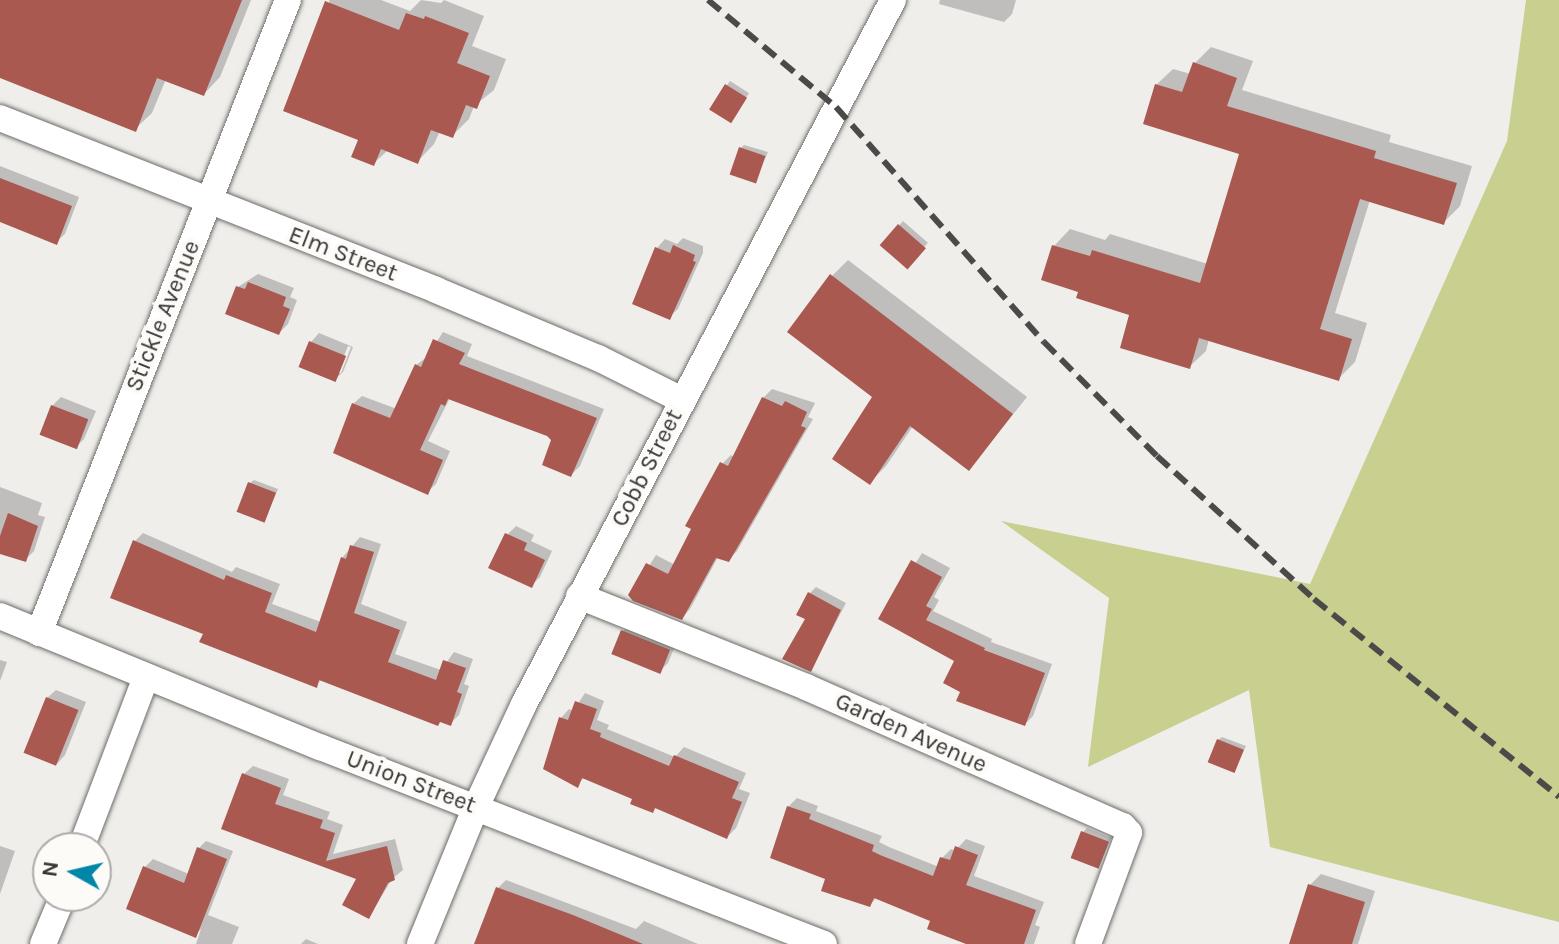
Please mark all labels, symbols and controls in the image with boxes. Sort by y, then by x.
street label: Elm Street [285,220,401,288]
street label: Stickle Avenue [120,236,206,396]
street label: Cobb Street [605,405,689,531]
street label: Garden Avenue [831,687,991,779]
street label: Union Street [342,744,480,820]
north arrow [32,832,112,912]
text: N [36,859,64,879]

